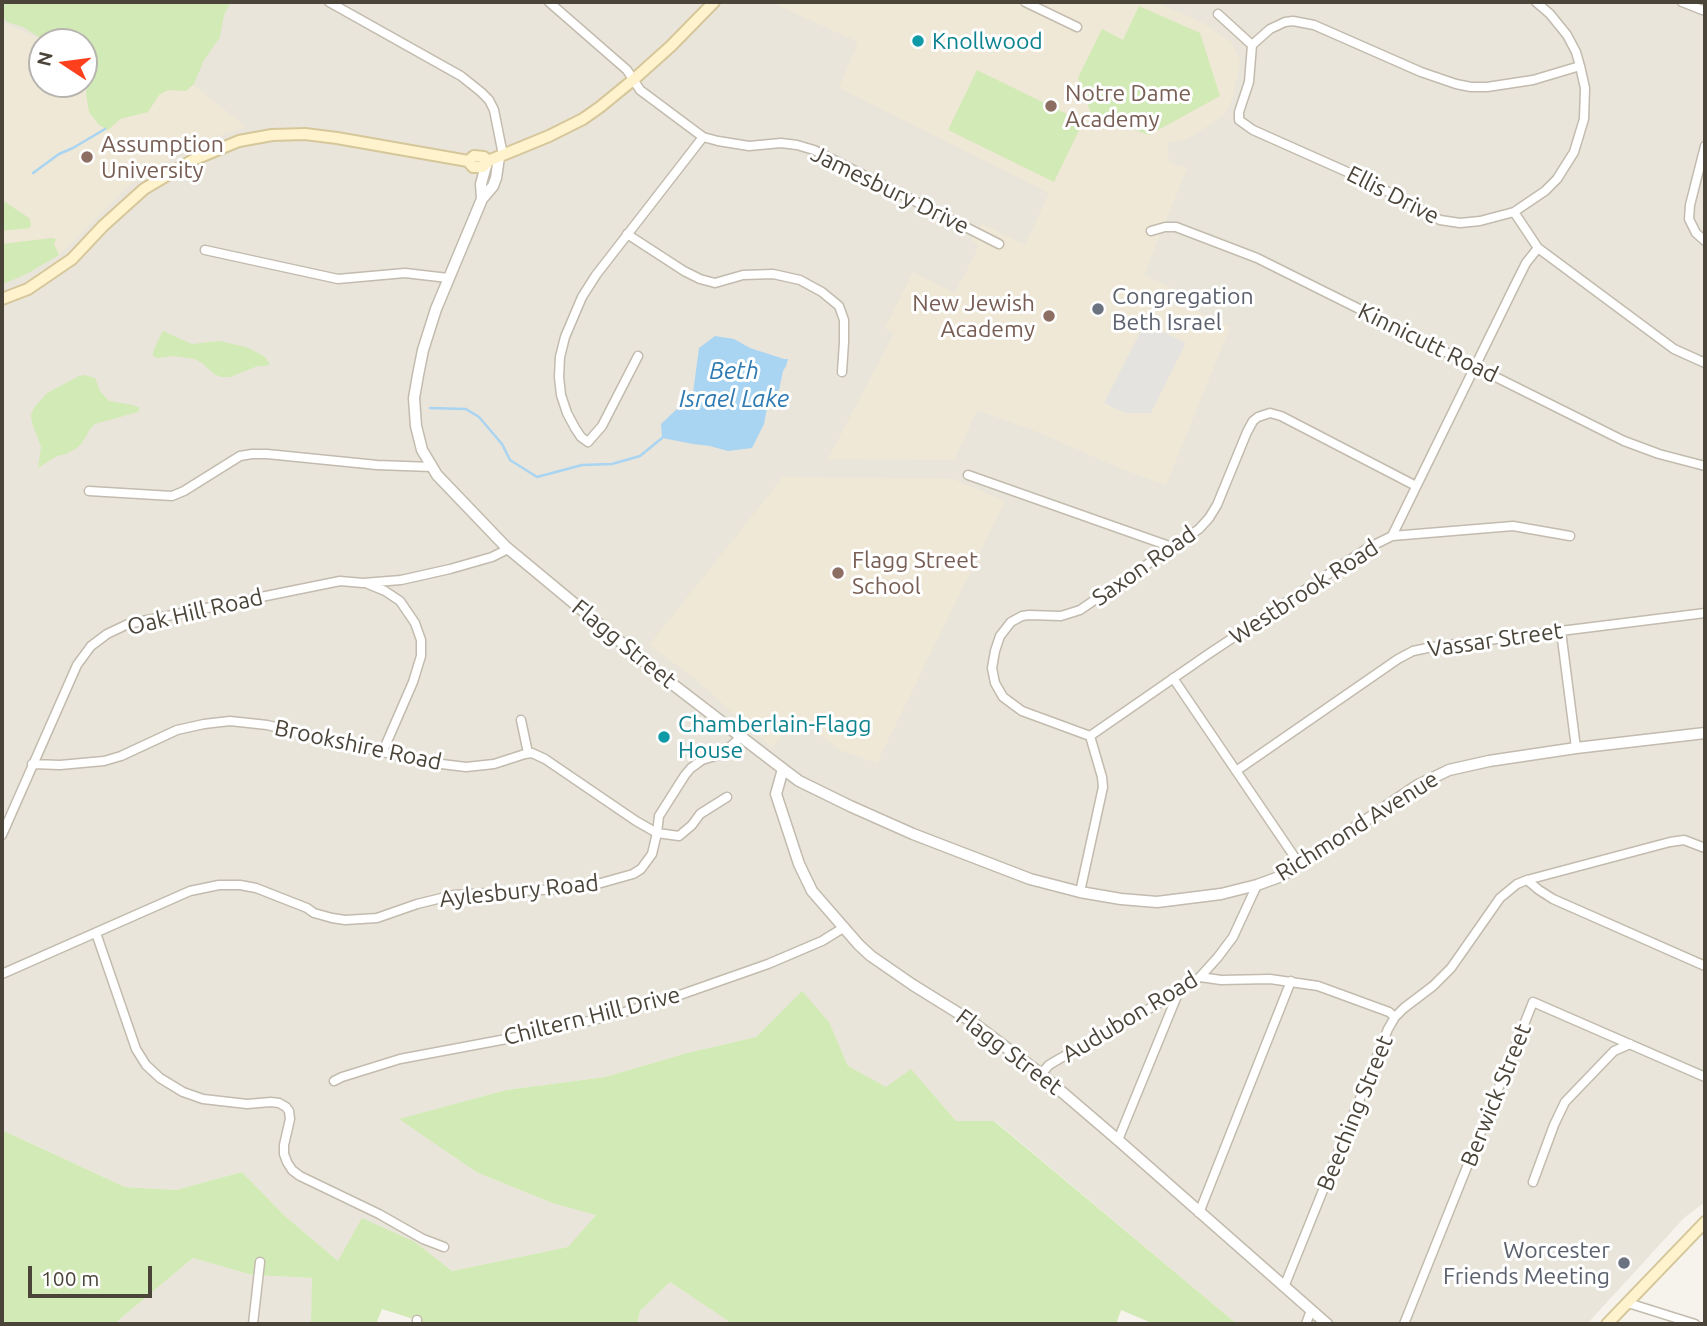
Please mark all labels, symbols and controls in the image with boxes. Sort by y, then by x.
place label: Knollwood [932,27,1043,55]
north arrow [28,28,98,98]
marker: Knollwood [910,33,926,49]
text: N [32,49,57,68]
place label: Notre Dame Academy [1065,79,1191,133]
marker: Notre Dame Academy [1043,98,1059,114]
place label: Assumption University [101,130,224,184]
street label: Jamesbury Drive [807,140,973,240]
marker: Assumption University [79,149,95,165]
street label: Ellis Drive [1342,160,1444,230]
place label: Congregation Beth Israel [1112,282,1254,336]
place label: New Jewish Academy [912,289,1035,343]
street label: Kinnicutt Road [1354,297,1502,389]
marker: Congregation Beth Israel [1090,301,1106,317]
marker: New Jewish Academy [1041,308,1057,324]
water label: Beth Israel Lake [679,357,789,413]
street label: Saxon Road [1087,520,1201,612]
street label: Westbrook Road [1225,534,1383,650]
place label: Flagg Street School [852,546,978,600]
marker: Flagg Street School [830,565,846,581]
street label: Oak Hill Road [124,583,266,641]
street label: Flagg Street [566,594,682,694]
street label: Vassar Street [1426,617,1564,663]
place label: Chamberlain-Flagg House [678,710,871,764]
street label: Brookshire Road [272,714,444,776]
marker: Chamberlain-Flagg House [656,729,672,745]
street label: Richmond Avenue [1271,765,1443,887]
street label: Aylesbury Road [438,869,600,913]
street label: Audubon Road [1057,966,1203,1068]
street label: Chiltern Hill Drive [501,981,683,1051]
street label: Flagg Street [950,1003,1068,1101]
street label: Berwick Street [1455,1019,1537,1171]
street label: Beeching Street [1311,1031,1399,1195]
place label: Worcester Friends Meeting [1443,1236,1610,1290]
scale bar [32,1252,156,1296]
marker: Worcester Friends Meeting [1616,1255,1632,1271]
text: 100 m [41,1266,99,1290]

